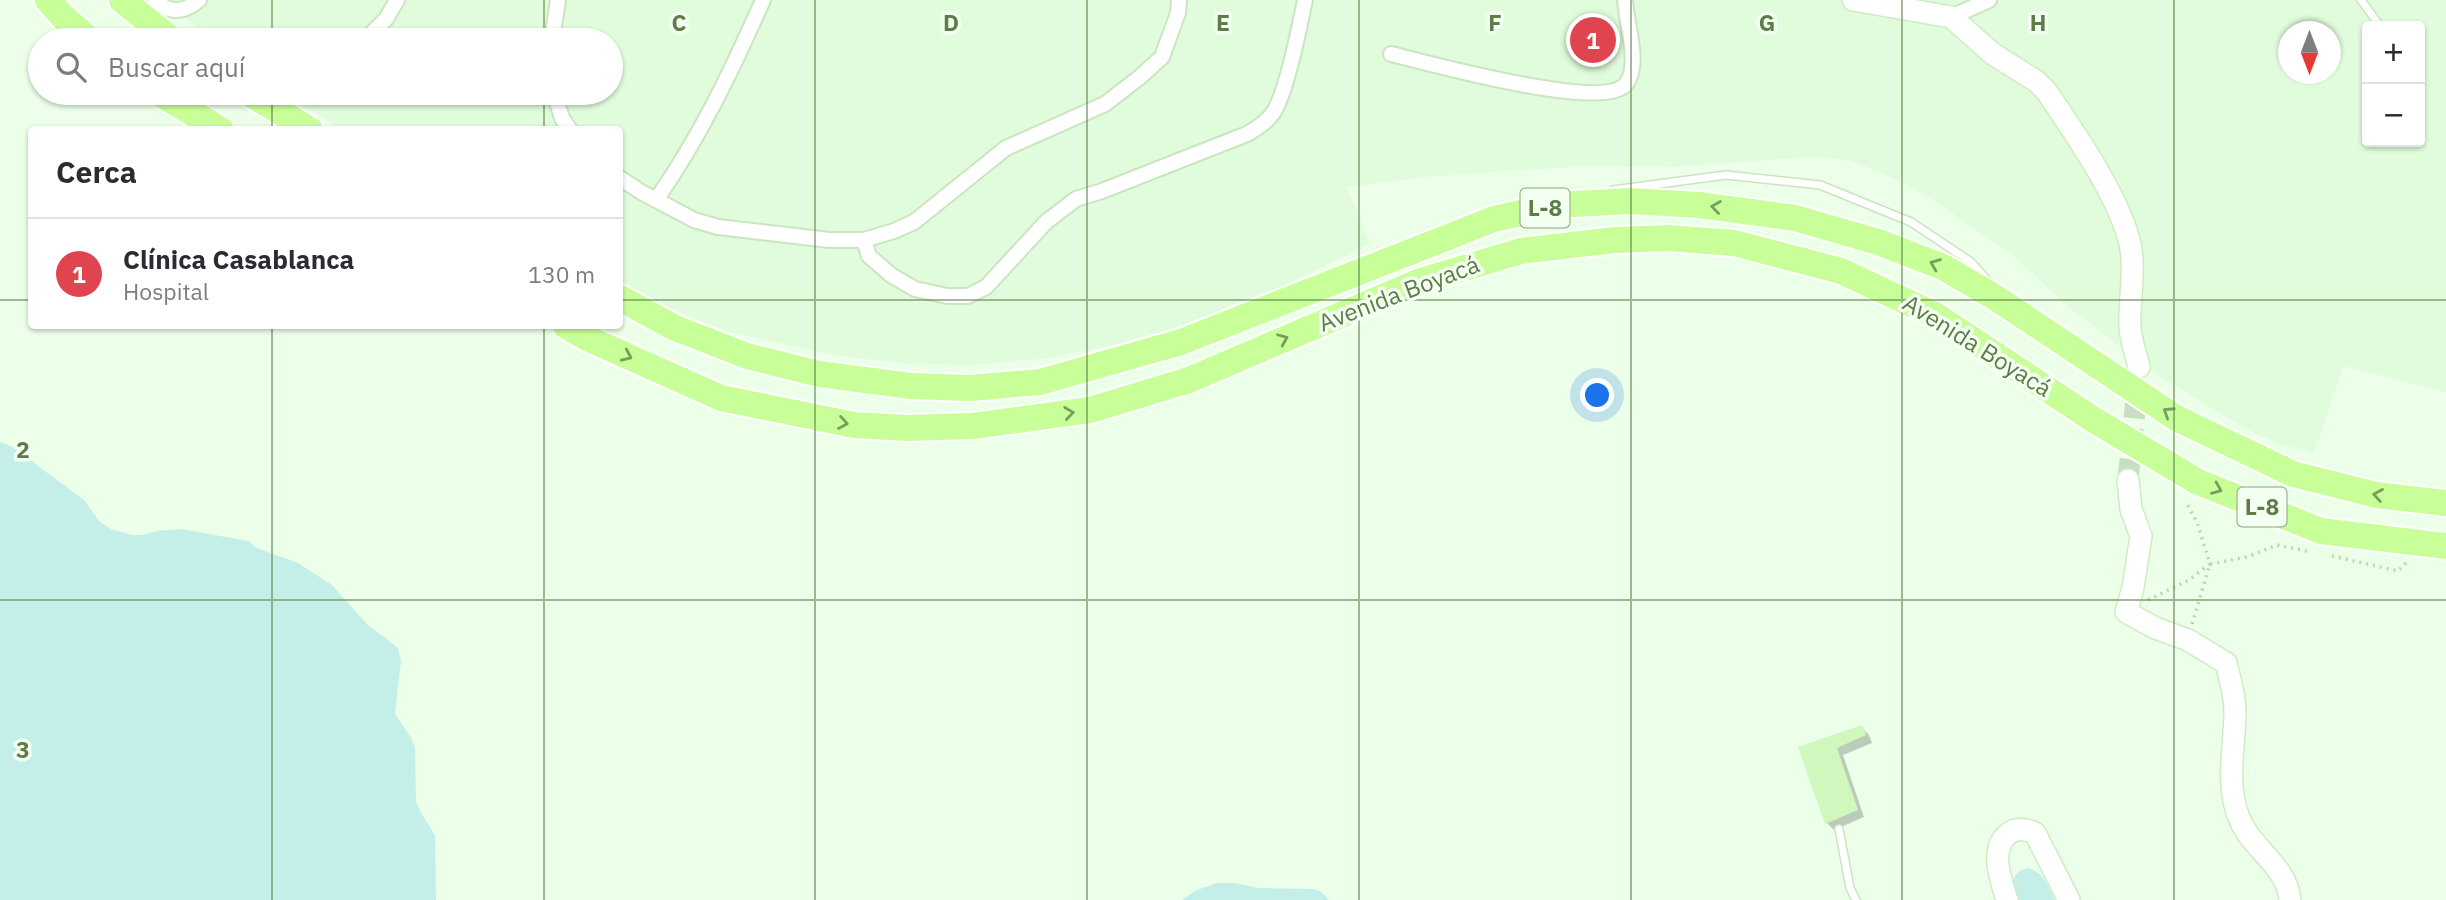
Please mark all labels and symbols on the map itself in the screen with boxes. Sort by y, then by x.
text: C [672,7,687,37]
text: D [943,7,959,37]
text: E [1216,7,1230,37]
text: F [1488,7,1502,37]
text: G [1759,7,1775,37]
text: H [2030,7,2046,37]
pin: 1 [1570,14,1616,66]
north arrow [2278,21,2341,84]
road number: L-8 [1520,188,1570,228]
one-way arrow [1710,200,1722,215]
street label: Avenida Boyacá [1314,248,1484,338]
one-way arrow [1930,258,1942,272]
street label: Avenida Boyacá [1897,287,2058,404]
one-way arrow [1277,334,1289,348]
one-way arrow [619,348,632,362]
your location [1580,378,1614,412]
one-way arrow [1063,406,1075,421]
one-way arrow [2163,407,2176,420]
one-way arrow [836,414,848,429]
text: 2 [16,434,30,464]
one-way arrow [2210,481,2222,495]
road number: L-8 [2238,488,2286,526]
one-way arrow [2372,488,2384,503]
text: 3 [16,734,30,764]

